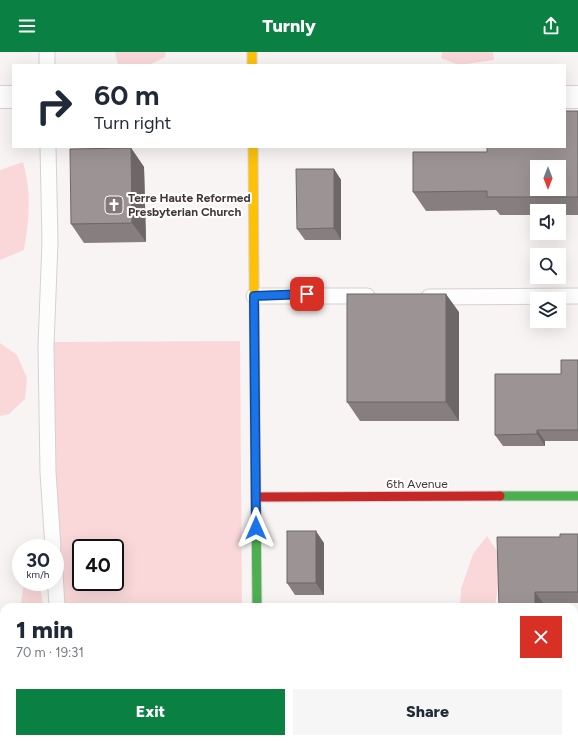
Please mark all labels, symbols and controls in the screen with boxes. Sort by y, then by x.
icon: menu [16,15,38,37]
text: Turnly [262,15,316,37]
icon: share [540,15,562,37]
text: 60 m [94,78,159,112]
icon: right [28,80,80,132]
text: Turn right [94,112,171,134]
north arrow [530,160,566,196]
map controls [530,160,566,328]
place label: Terre Haute Reformed Presbyterian Church [128,191,251,219]
church icon: Terre Haute Reformed Presbyterian Church [103,194,125,216]
button: sound [530,204,566,240]
button: search [530,248,566,284]
pin [290,277,324,311]
icon: arrive [296,283,318,305]
button: layers [530,292,566,328]
street label: 6th Avenue [386,477,448,491]
position arrow [235,507,277,549]
speed limit sign: 40 [72,539,124,591]
text: 30 [26,548,50,572]
text: km/h [27,568,49,581]
text: 1 min [16,615,73,644]
button: close [520,616,562,658]
text: 70 m · 19:31 [16,645,84,660]
button: Exit [16,689,285,735]
button: Share [293,689,562,735]

